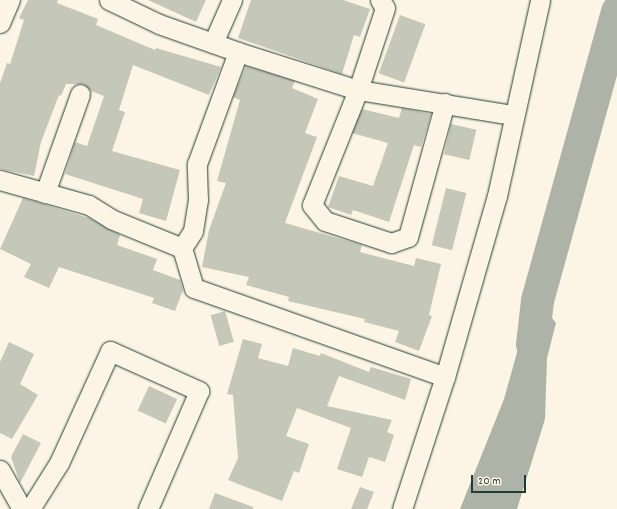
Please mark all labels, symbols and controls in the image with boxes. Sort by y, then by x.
scale bar [473,467,528,493]
text: 20 m [478,473,501,490]

